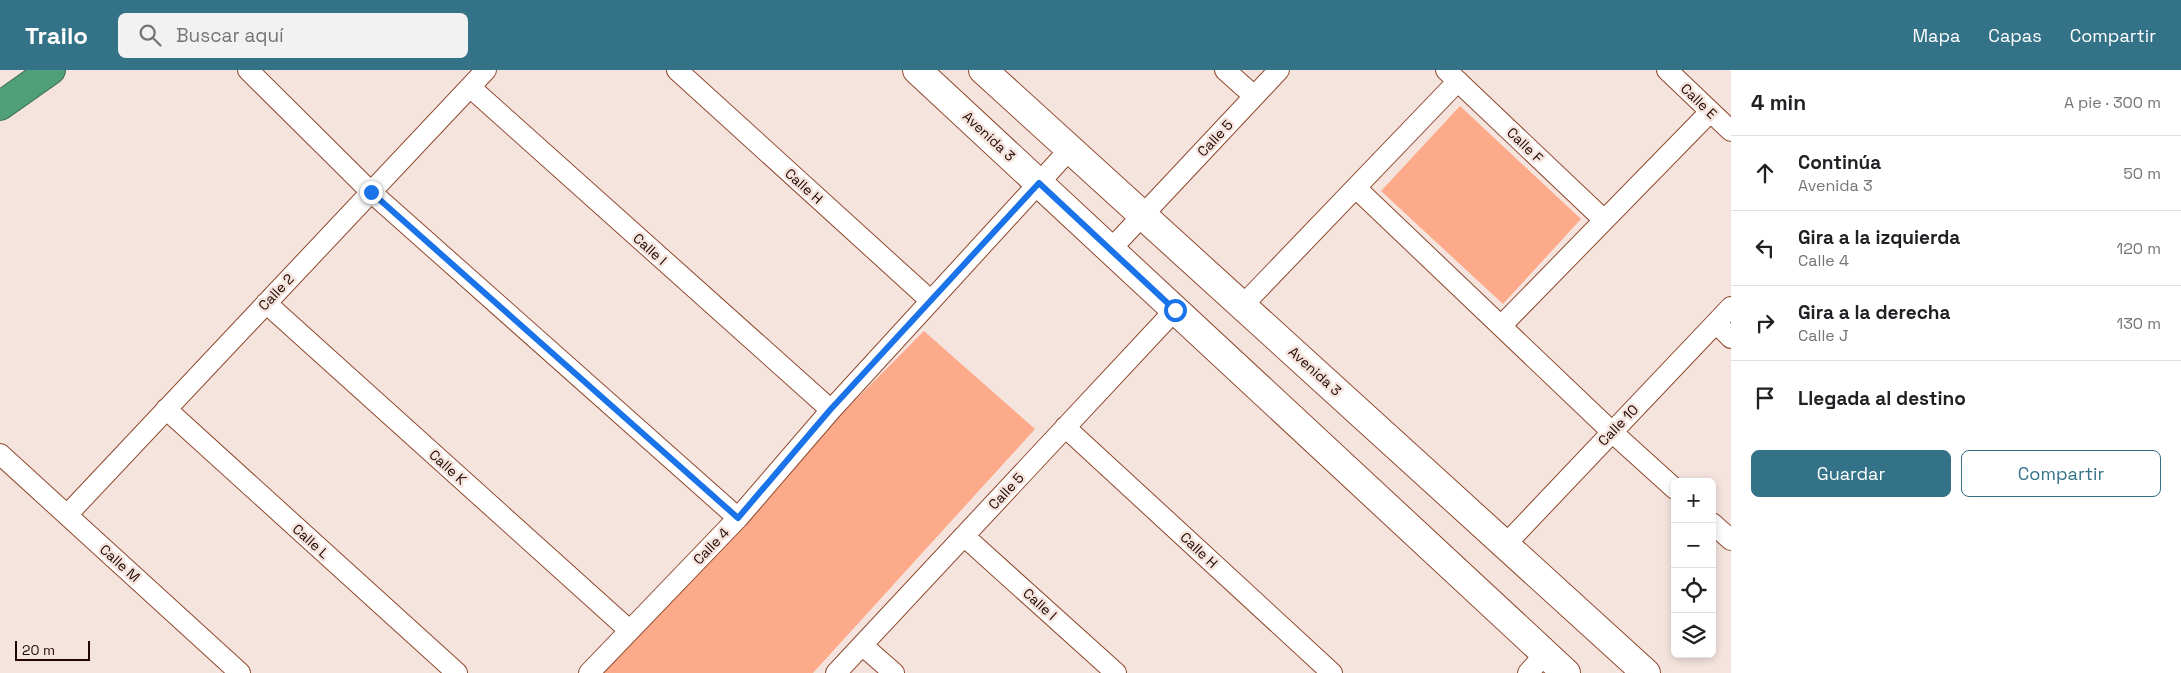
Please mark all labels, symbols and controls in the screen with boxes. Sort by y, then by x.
search box [118,13,468,58]
text: Trailo [25,20,88,51]
icon: search [136,21,164,49]
text: Buscar aquí [176,23,284,48]
text: Mapa [1912,24,1960,47]
text: Capas [1988,24,2042,47]
text: Compartir [2070,24,2156,47]
street label: Calle E [1677,79,1721,123]
text: 4 min [1751,89,1806,116]
text: A pie · 300 m [2064,92,2161,113]
street label: Avenida 3 [959,107,1019,165]
street label: Calle 5 [1193,116,1237,160]
street label: Calle F [1503,123,1547,167]
text: Continúa [1798,150,1881,175]
icon: ahead [1751,159,1779,187]
text: 50 m [2123,163,2161,184]
street label: Calle H [781,164,827,208]
text: Avenida 3 [1798,175,1873,196]
route end [360,181,383,204]
text: Gira a la izquierda [1798,225,1960,250]
street label: Calle I [629,229,671,269]
icon: left [1751,234,1779,262]
text: 120 m [2117,238,2161,259]
text: Calle 4 [1798,250,1849,271]
street label: Calle 2 [254,270,298,314]
route start [1164,299,1187,322]
text: Gira a la derecha [1798,300,1950,325]
icon: right [1751,309,1779,337]
text: 130 m [2117,313,2161,334]
text: Calle J [1798,325,1848,346]
street label: Avenida 3 [1285,342,1345,400]
icon: arrive [1751,384,1779,412]
text: Llegada al destino [1798,386,1966,411]
street label: Calle 10 [1594,401,1642,449]
street label: Calle K [426,445,471,489]
button: Guardar [1751,450,1951,497]
button: Compartir [1961,450,2161,497]
street label: Calle 5 [984,469,1028,513]
map controls [1671,478,1716,658]
button: + [1671,478,1716,523]
street label: Calle L [289,520,333,562]
button: − [1671,523,1716,568]
street label: Calle 4 [689,524,733,568]
street label: Calle H [1176,528,1222,572]
street label: Calle M [96,540,144,586]
button: locate [1671,568,1716,613]
street label: Calle I [1019,584,1061,624]
button: layers [1671,613,1716,658]
scale bar [15,638,90,661]
text: 20 m [22,641,55,659]

